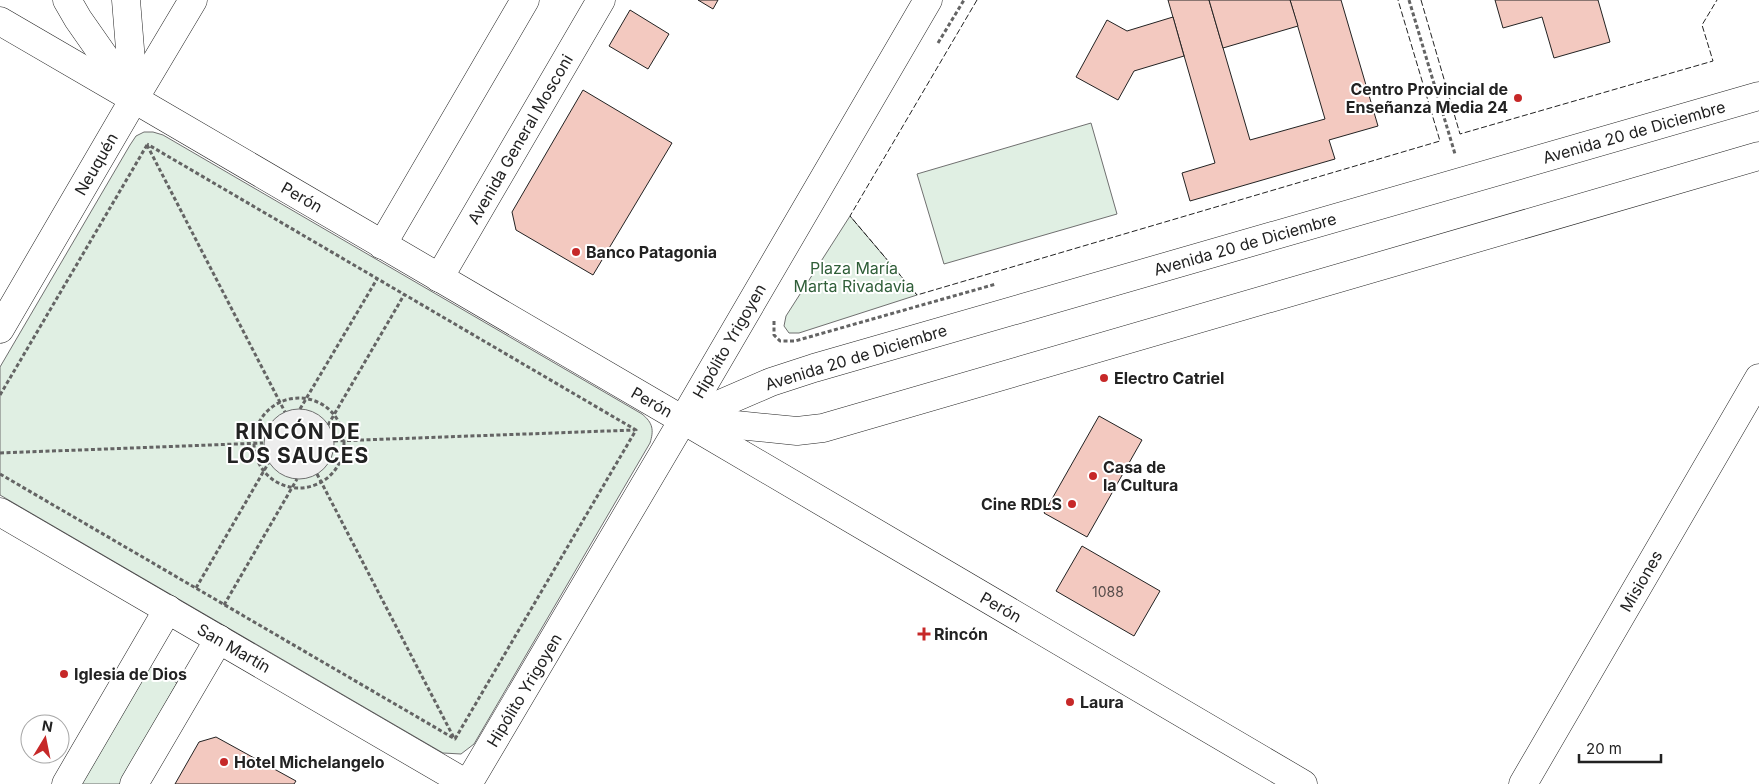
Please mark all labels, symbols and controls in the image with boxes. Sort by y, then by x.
street label: Avenida General Mosconi [463,51,577,227]
place label: Centro Provincial de Enseñanza Media 24 [1346,79,1508,117]
marker: Centro Provincial de Enseñanza Media 24 [1512,92,1524,104]
street label: Avenida 20 de Diciembre [1540,96,1728,168]
street label: Neuquén [70,129,122,199]
street label: Perón [278,177,326,217]
street label: Avenida 20 de Diciembre [1151,208,1339,280]
place label: Banco Patagonia [586,242,717,262]
marker: Banco Patagonia [570,246,582,258]
park label: Plaza María Marta Rivadavia [794,258,914,296]
street label: Hipólito Yrigoyen [688,280,770,402]
street label: Avenida 20 de Diciembre [763,320,949,394]
place label: Electro Catriel [1114,368,1224,388]
marker: Electro Catriel [1098,372,1110,384]
street label: Perón [628,382,676,422]
district label: RINCÓN DE LOS SAUCES [227,418,369,468]
place label: Casa de la Cultura [1103,457,1178,495]
marker: Casa de la Cultura [1087,470,1099,482]
place label: Cine RDLS [981,494,1062,514]
marker: Cine RDLS [1066,498,1078,510]
street label: Misiones [1615,547,1667,615]
house number: 1088 [1092,583,1124,600]
street label: Perón [977,587,1025,627]
street label: San Martín [194,619,274,677]
place label: Rincón [934,624,988,644]
marker: Rincón [918,628,930,640]
street label: Hipólito Yrigoyen [482,630,566,750]
place label: Iglesia de Dios [74,664,187,684]
marker: Iglesia de Dios [58,668,70,680]
place label: Laura [1080,692,1124,712]
marker: Laura [1064,696,1076,708]
north arrow [20,714,70,764]
text: N [41,716,54,735]
scale bar [1579,732,1662,764]
text: 20 m [1586,739,1622,758]
place label: Hotel Michelangelo [234,752,385,772]
marker: Hotel Michelangelo [218,756,230,768]

